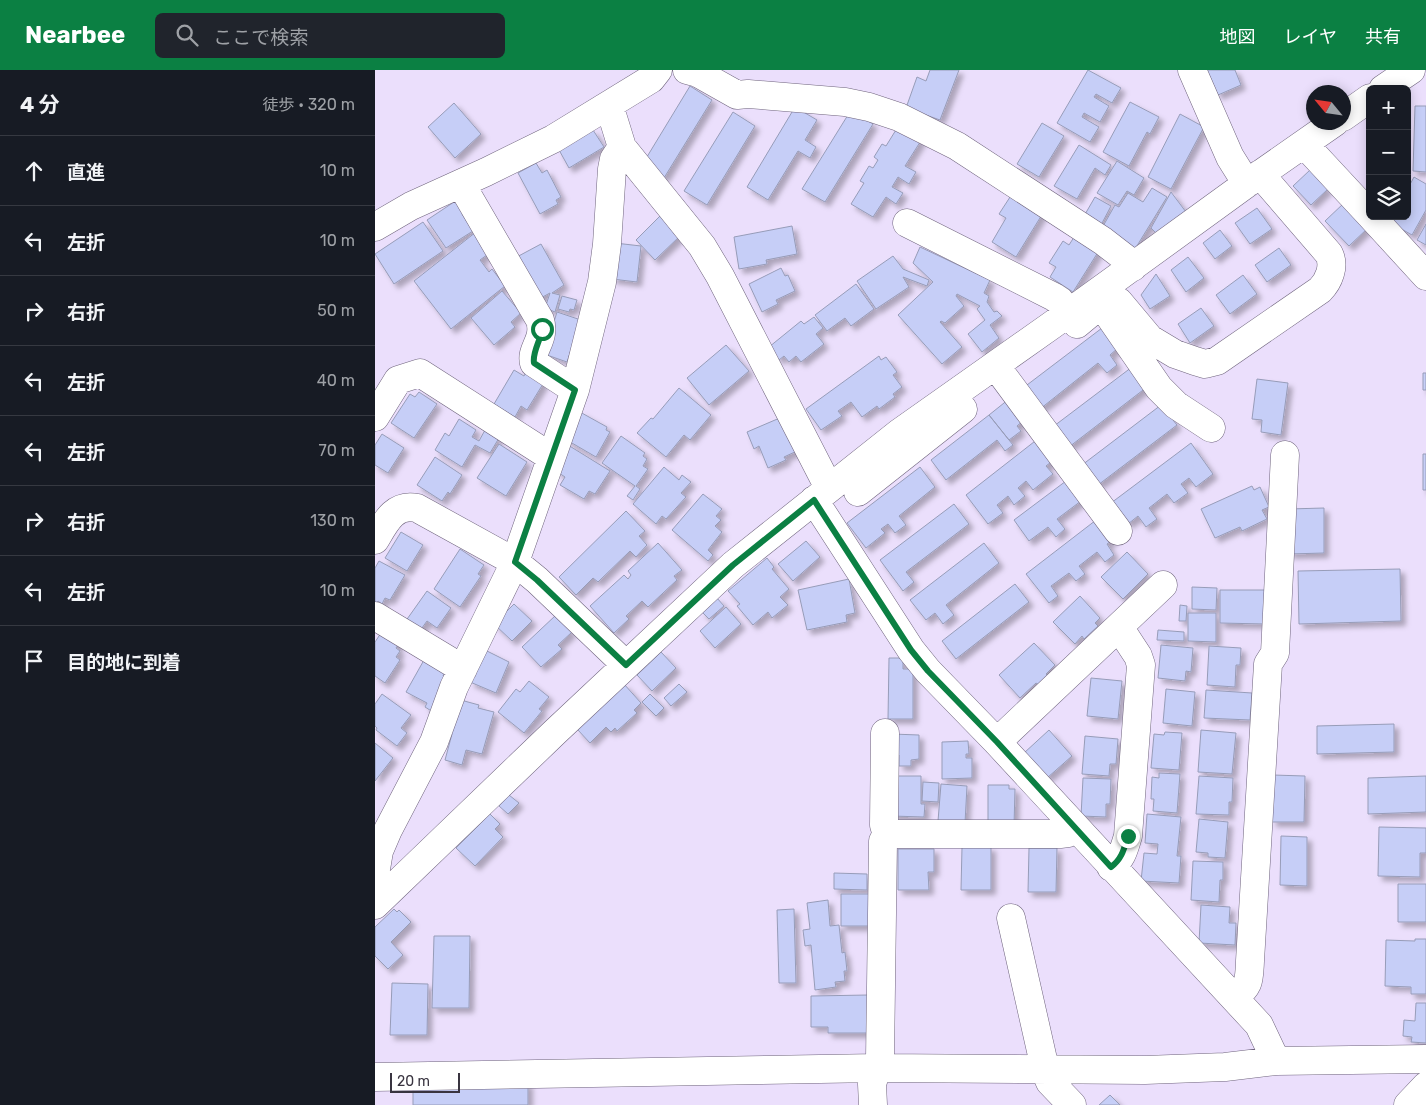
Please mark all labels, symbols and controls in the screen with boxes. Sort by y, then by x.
search box [155,13,505,58]
text: Nearbee [25,21,125,49]
icon: search [173,21,201,49]
text: ここで検索 [213,26,308,49]
text: 地図 [1220,26,1256,48]
text: レイヤ [1284,26,1337,48]
text: 共有 [1365,26,1401,48]
north arrow [1306,85,1351,130]
map controls [1366,85,1411,220]
button: + [1366,85,1411,130]
text: 4 分 [20,92,60,117]
text: 徒歩 · 320 m [263,95,355,114]
button: − [1366,130,1411,175]
icon: ahead [20,157,48,185]
text: 直進 [67,161,105,184]
text: 10 m [320,161,355,180]
button: layers [1366,175,1411,220]
icon: left [20,227,48,255]
text: 左折 [67,231,105,254]
text: 10 m [320,231,355,250]
icon: right [20,297,48,325]
text: 右折 [67,301,105,324]
text: 50 m [317,301,355,320]
route start [531,318,554,341]
icon: left [20,367,48,395]
text: 左折 [67,371,105,394]
text: 40 m [317,371,355,390]
icon: left [20,437,48,465]
text: 左折 [67,441,105,464]
text: 70 m [318,441,355,460]
icon: right [20,507,48,535]
text: 右折 [67,511,105,534]
text: 130 m [310,511,355,530]
icon: left [20,577,48,605]
text: 左折 [67,581,105,604]
text: 10 m [320,581,355,600]
icon: arrive [20,647,48,675]
text: 目的地に到着 [67,651,181,674]
route end [1117,825,1140,848]
scale bar [390,1070,460,1093]
text: 20 m [397,1073,430,1090]

